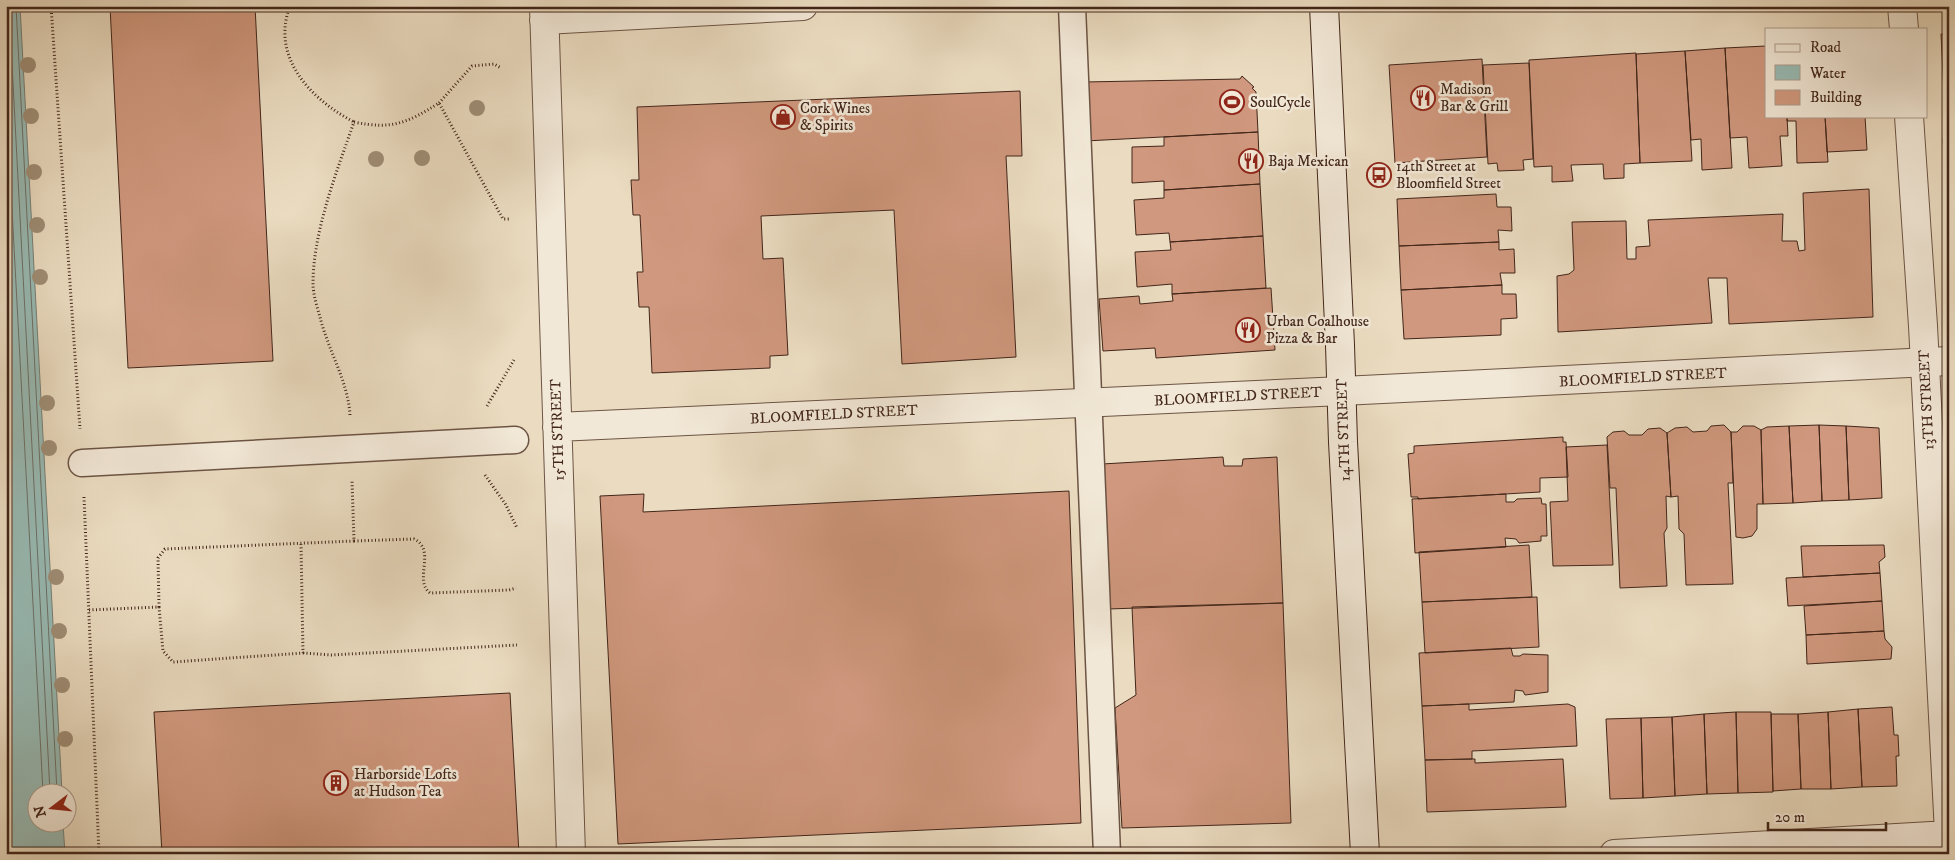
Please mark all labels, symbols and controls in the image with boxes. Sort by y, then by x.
legend [1765,28,1928,118]
text: Road [1810,38,1842,57]
text: Water [1809,64,1846,83]
place label: Madison Bar & Grill [1440,80,1509,116]
restaurant icon: Madison Bar & Grill [1410,85,1436,111]
text: Building [1810,88,1862,107]
sports icon: SoulCycle [1219,89,1245,115]
place label: SoulCycle [1250,93,1311,112]
place label: Cork Wines & Spirits [800,99,870,135]
shop icon: Cork Wines & Spirits [770,104,796,130]
restaurant icon: Baja Mexican [1238,148,1264,174]
place label: Baja Mexican [1268,152,1349,171]
place label: 14th Street at Bloomfield Street [1396,157,1501,193]
bus stop icon: 14th Street at Bloomfield Street [1366,162,1392,188]
place label: Urban Coalhouse Pizza & Bar [1266,312,1369,348]
restaurant icon: Urban Coalhouse Pizza & Bar [1235,317,1261,343]
street label: 13TH STREET [1914,349,1939,450]
street label: BLOOMFIELD STREET [1559,364,1728,391]
street label: 14TH STREET [1332,377,1355,482]
street label: 15TH STREET [546,378,569,481]
street label: BLOOMFIELD STREET [1154,383,1323,410]
street label: BLOOMFIELD STREET [750,401,919,428]
place label: Harborside Lofts at Hudson Tea [354,765,457,801]
building icon: Harborside Lofts at Hudson Tea [323,770,349,796]
north arrow [28,782,78,832]
scale bar [1768,800,1885,832]
text: N [30,803,51,819]
text: 20 m [1775,808,1805,827]

